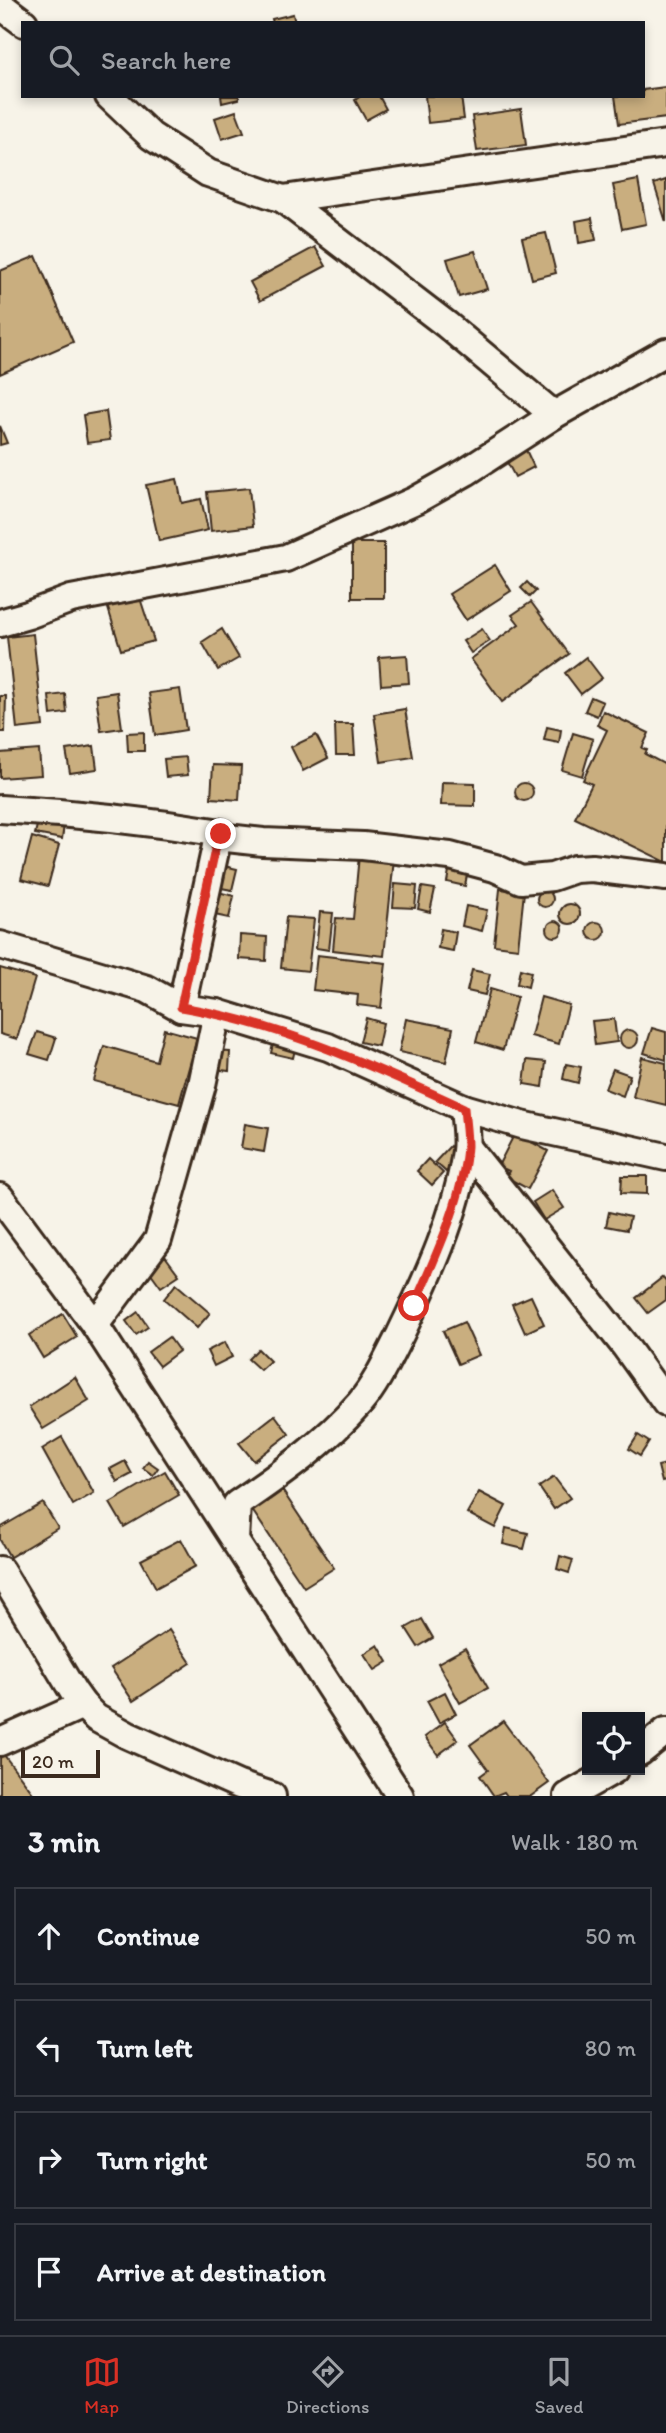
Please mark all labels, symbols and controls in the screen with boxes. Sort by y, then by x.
search box [21,21,645,98]
icon: search [45,41,83,79]
text: Search here [101,44,231,76]
route end [205,818,236,849]
route start [398,1290,429,1321]
map controls [582,1712,645,1775]
button: locate [582,1712,645,1775]
scale bar [21,1747,100,1779]
text: 20 m [32,1750,74,1773]
text: 3 min [28,1823,100,1860]
text: Walk · 180 m [511,1828,638,1856]
icon: ahead [30,1917,68,1955]
text: Continue [97,1920,200,1952]
text: 50 m [585,1922,636,1950]
icon: left [30,2029,68,2067]
text: Turn left [97,2032,193,2064]
text: 80 m [585,2034,636,2062]
icon: right [30,2141,68,2179]
text: Turn right [97,2144,208,2176]
text: 50 m [585,2146,636,2174]
icon: arrive [30,2253,68,2291]
text: Arrive at destination [97,2256,326,2288]
tab: Map [83,2353,121,2418]
tab: Directions [286,2353,370,2418]
tab: Saved [535,2353,583,2418]

